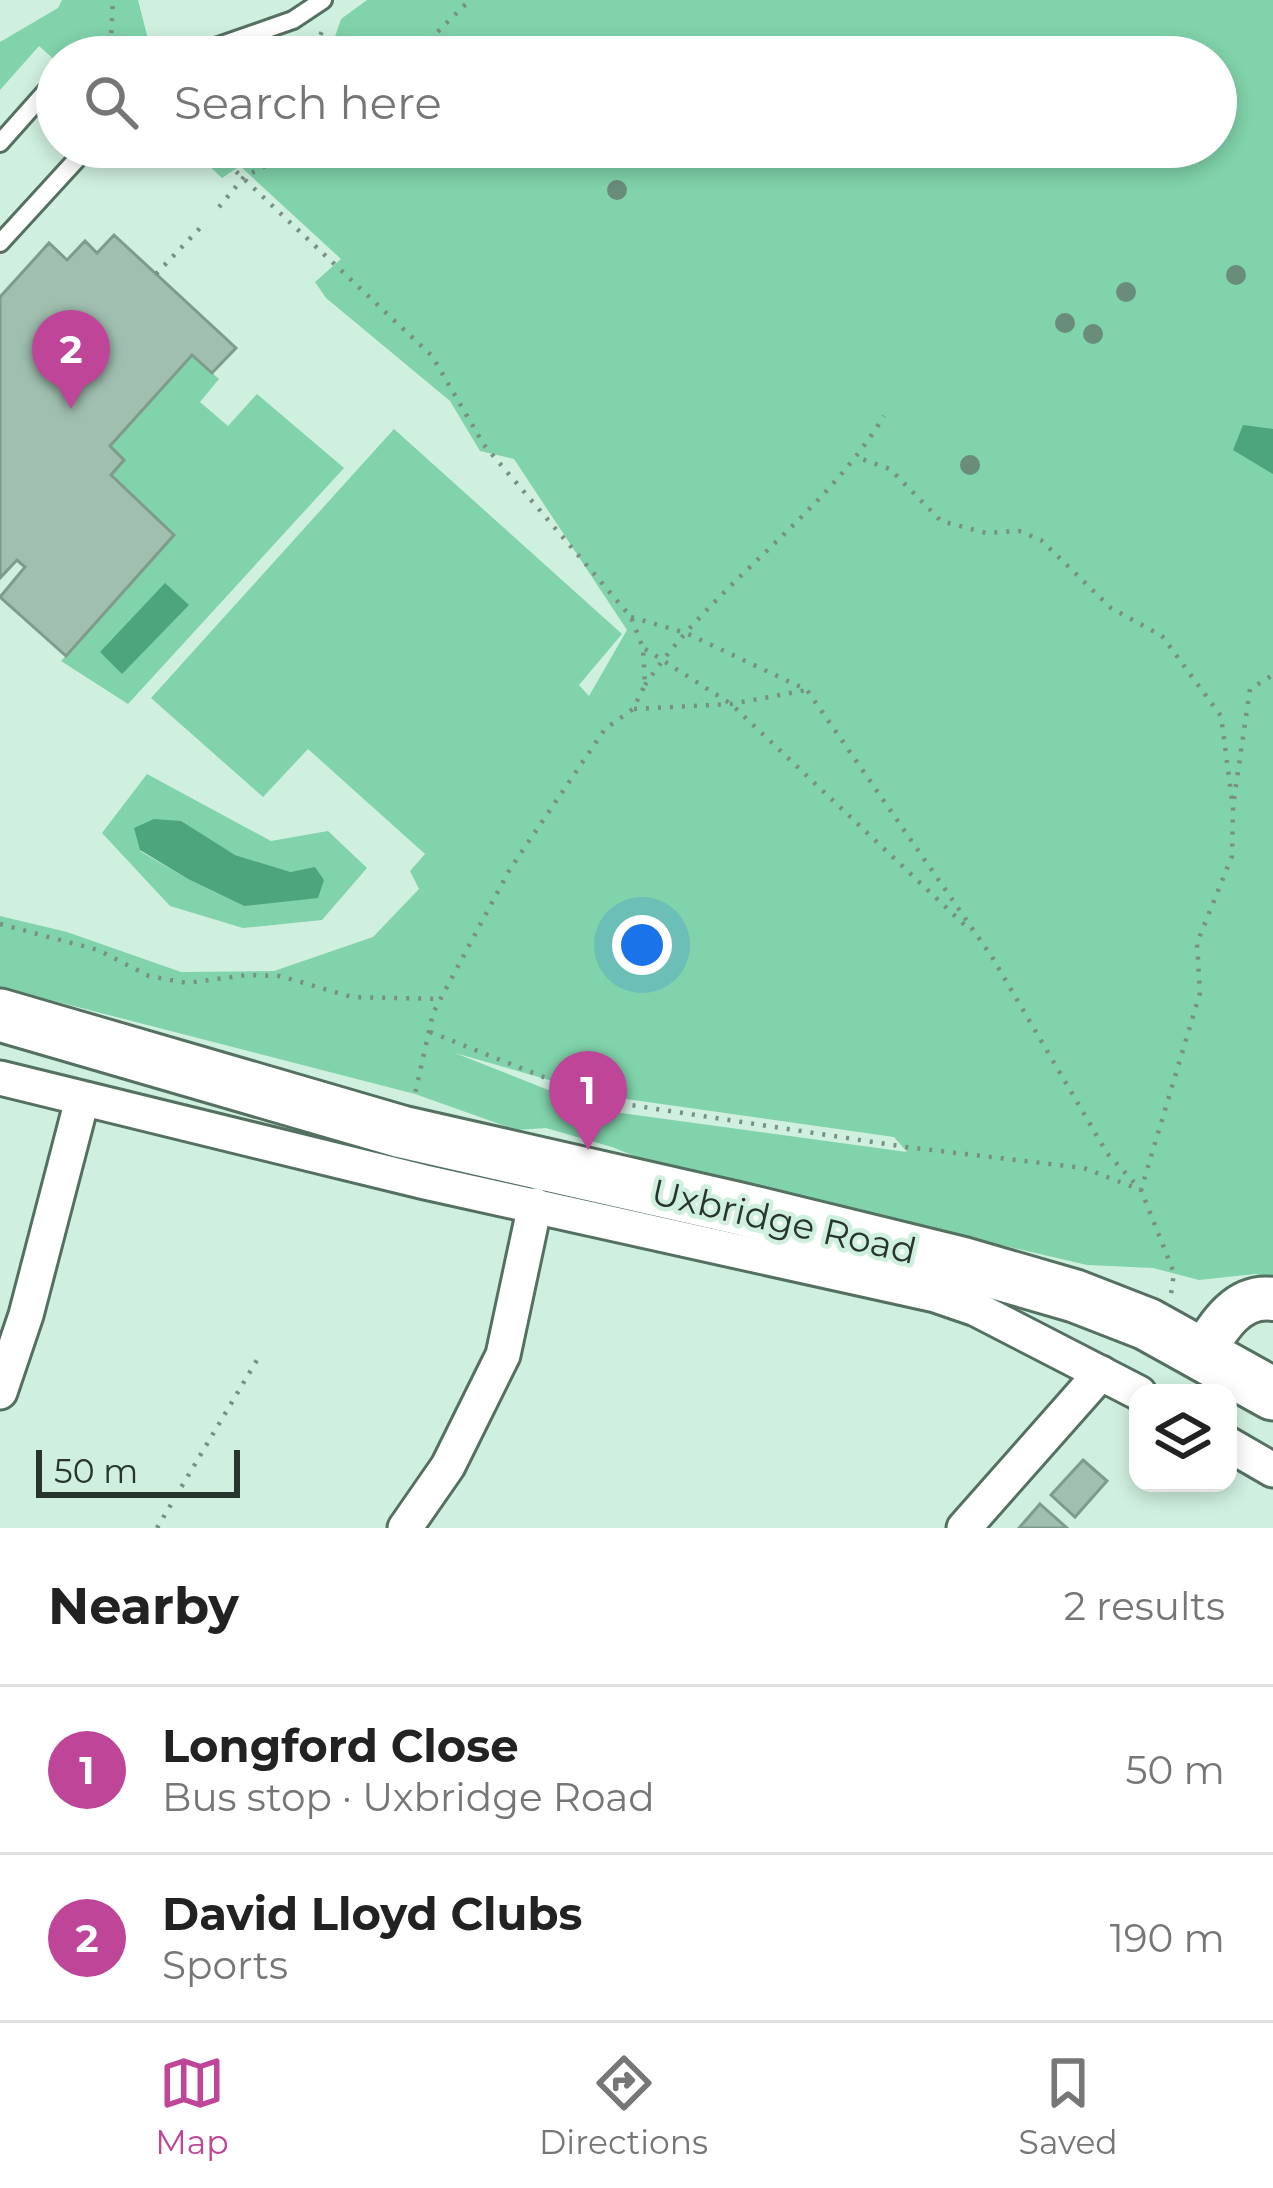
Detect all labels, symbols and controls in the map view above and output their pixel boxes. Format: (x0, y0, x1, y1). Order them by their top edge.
search box (36, 36, 1237, 168)
icon: search (78, 69, 144, 135)
text: Search here (174, 75, 442, 130)
pin: 2 (32, 310, 110, 409)
your location (612, 915, 672, 975)
pin: 1 (549, 1051, 627, 1150)
street label: Uxbridge Road (647, 1169, 921, 1273)
map controls (1129, 1384, 1237, 1492)
button: layers (1129, 1384, 1237, 1492)
scale bar (36, 1444, 240, 1497)
text: 50 m (54, 1451, 138, 1491)
text: Nearby (48, 1575, 239, 1637)
text: 2 results (1064, 1582, 1225, 1630)
text: Longford Close (162, 1718, 519, 1773)
text: 1 (79, 1746, 95, 1794)
text: 50 m (1126, 1746, 1225, 1794)
text: Bus stop · Uxbridge Road (162, 1773, 655, 1821)
text: David Lloyd Clubs (162, 1886, 582, 1941)
text: 2 (75, 1914, 99, 1962)
text: 190 m (1110, 1914, 1225, 1962)
text: Sports (162, 1941, 288, 1989)
tab: Map (155, 2050, 229, 2162)
tab: Directions (539, 2050, 708, 2162)
tab: Saved (1019, 2050, 1118, 2162)

